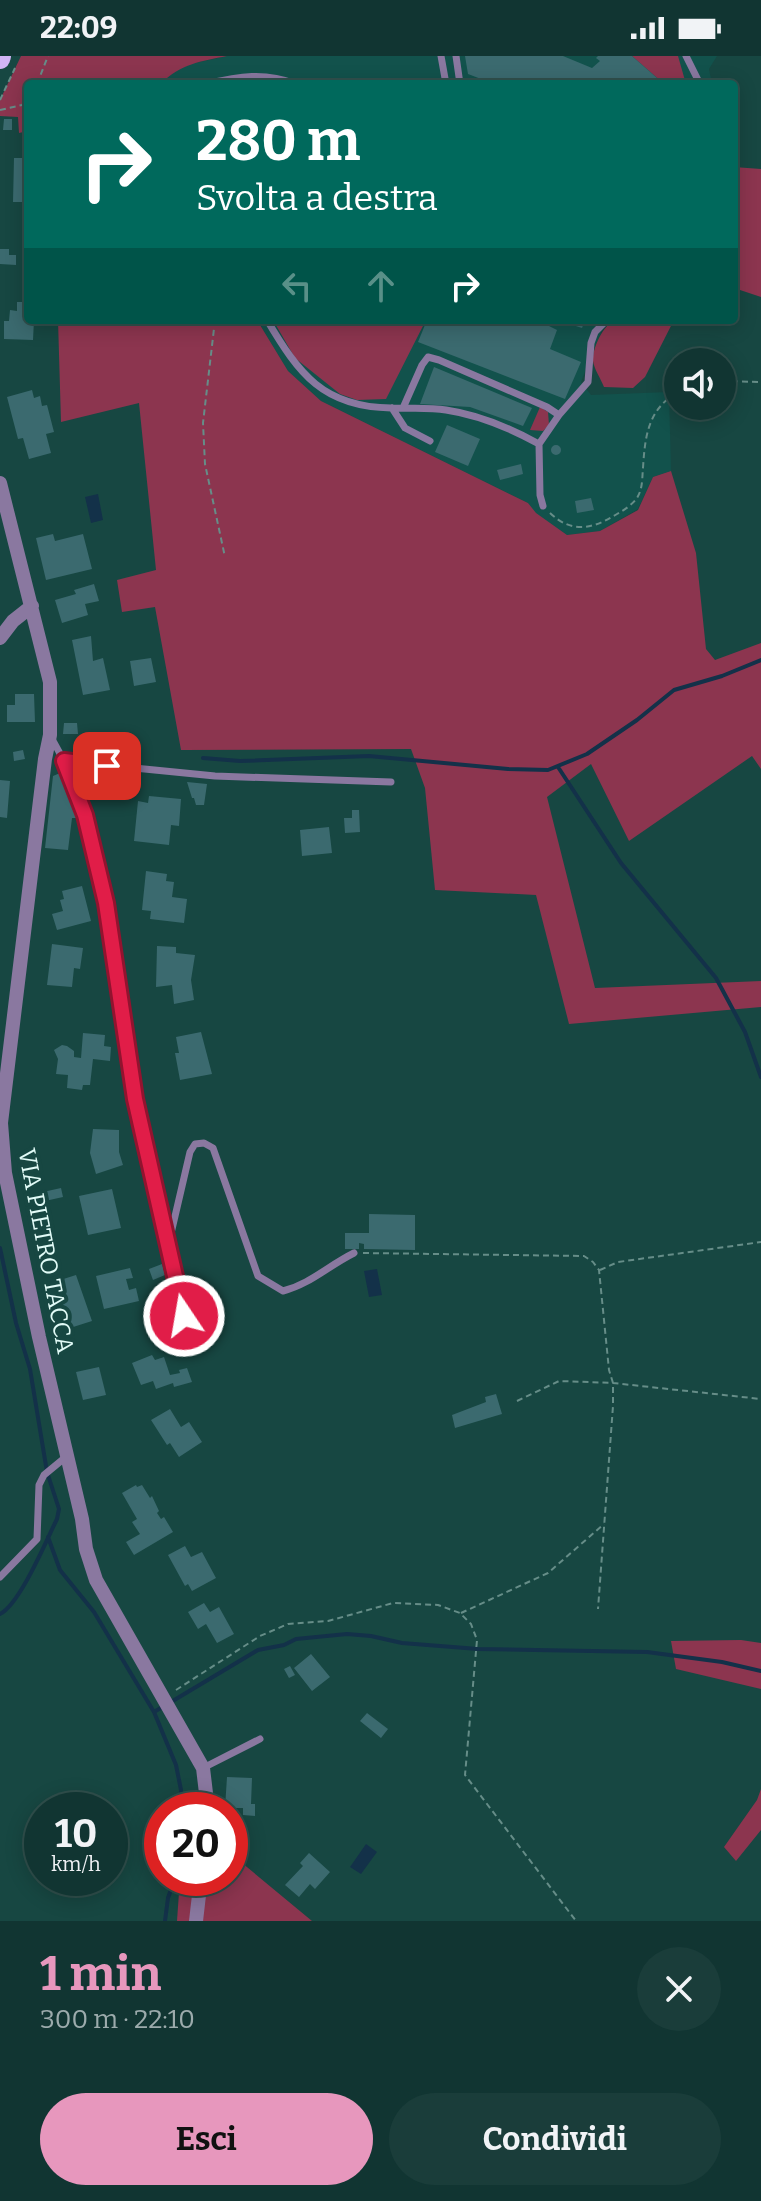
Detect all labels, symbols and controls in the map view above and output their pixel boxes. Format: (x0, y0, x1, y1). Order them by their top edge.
text: 22:09 (40, 10, 118, 46)
text: 280 m (196, 108, 360, 175)
icon: right (64, 112, 168, 216)
text: Svolta a destra (196, 176, 438, 220)
icon: left (275, 264, 319, 308)
icon: ahead (359, 264, 403, 308)
icon: right (443, 264, 487, 308)
map controls (664, 348, 736, 420)
button: sound (664, 348, 736, 420)
pin (73, 732, 141, 800)
icon: arrive (85, 744, 129, 788)
street label: VIA PIETRO TACCA (12, 1146, 80, 1356)
position arrow (142, 1274, 226, 1358)
speed limit sign: 20 (144, 1792, 248, 1896)
text: 10 (55, 1810, 97, 1858)
text: km/h (51, 1852, 101, 1876)
text: 1 min (40, 1945, 161, 2003)
button: close (637, 1947, 721, 2031)
text: 300 m · 22:10 (40, 2004, 195, 2035)
button: Esci (40, 2093, 373, 2185)
button: Condividi (389, 2093, 721, 2185)

